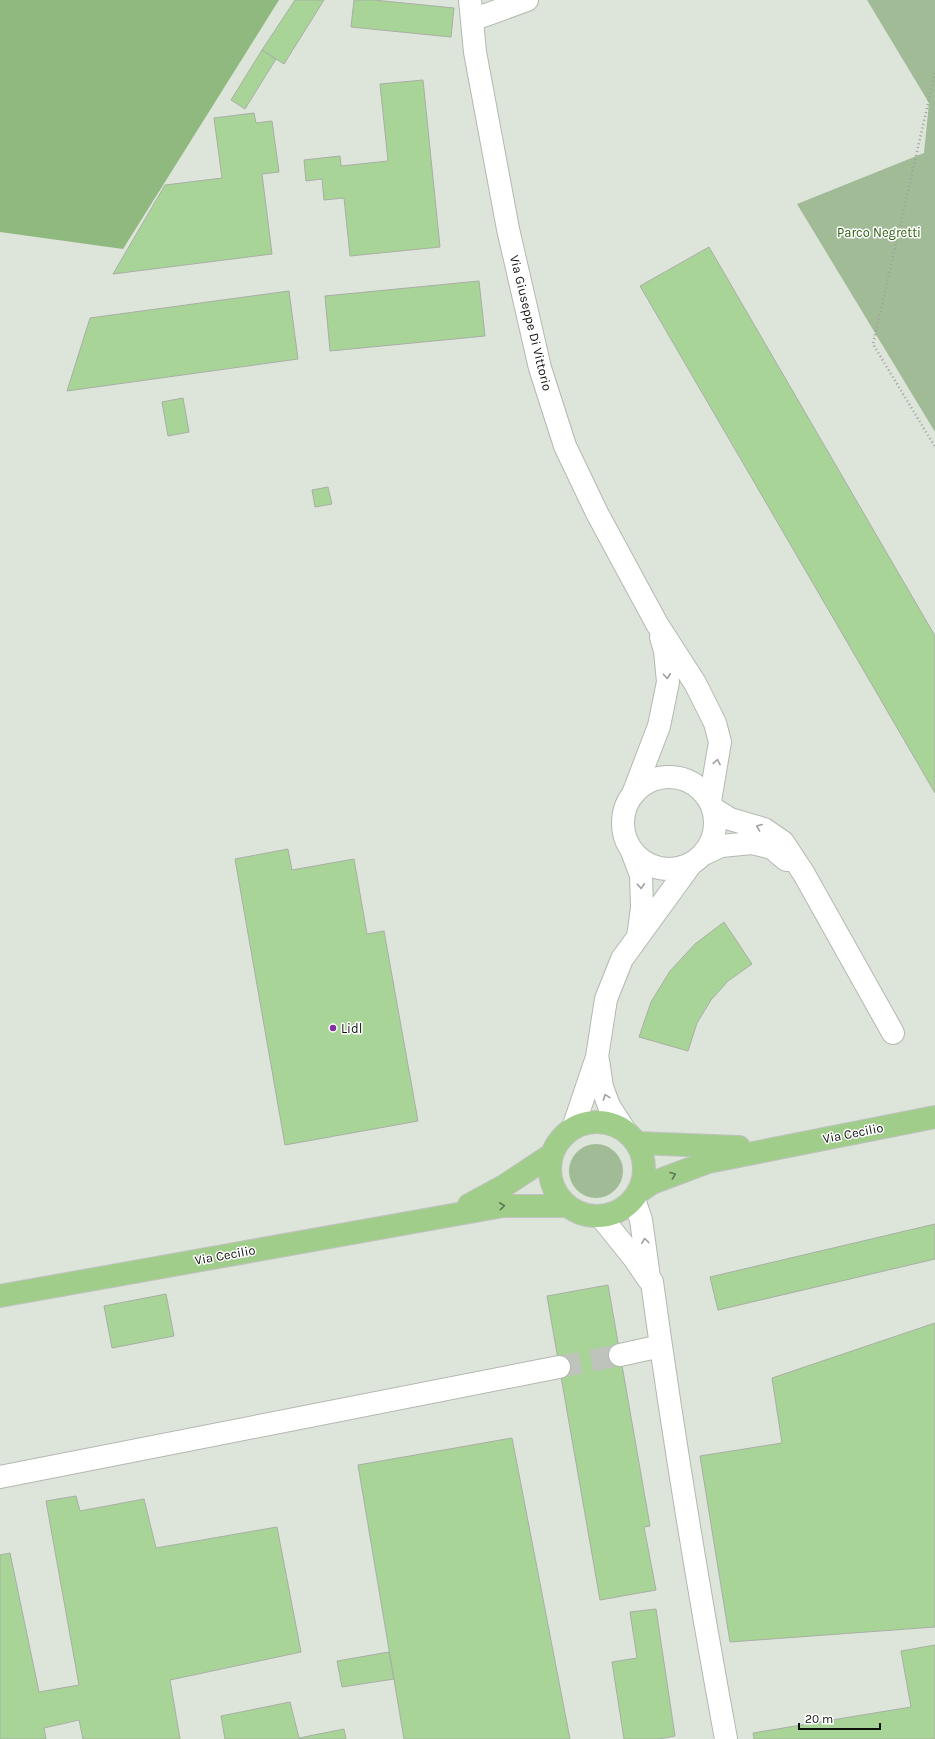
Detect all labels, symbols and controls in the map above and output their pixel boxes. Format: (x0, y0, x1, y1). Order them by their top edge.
park label: Parco Negretti (837, 225, 921, 240)
street label: Via Giuseppe Di Vittorio (507, 254, 555, 392)
one-way arrow (662, 673, 671, 679)
one-way arrow (712, 759, 721, 766)
one-way arrow (755, 824, 762, 832)
one-way arrow (637, 883, 645, 889)
place label: Lidl (341, 1021, 362, 1036)
marker: Lidl (328, 1023, 338, 1033)
one-way arrow (602, 1094, 610, 1101)
street label: Via Cecilio (821, 1120, 885, 1146)
one-way arrow (670, 1171, 677, 1179)
one-way arrow (499, 1202, 505, 1211)
one-way arrow (640, 1238, 649, 1244)
street label: Via Cecilio (194, 1242, 256, 1268)
scale bar (799, 1705, 880, 1731)
text: 20 m (805, 1712, 833, 1726)

